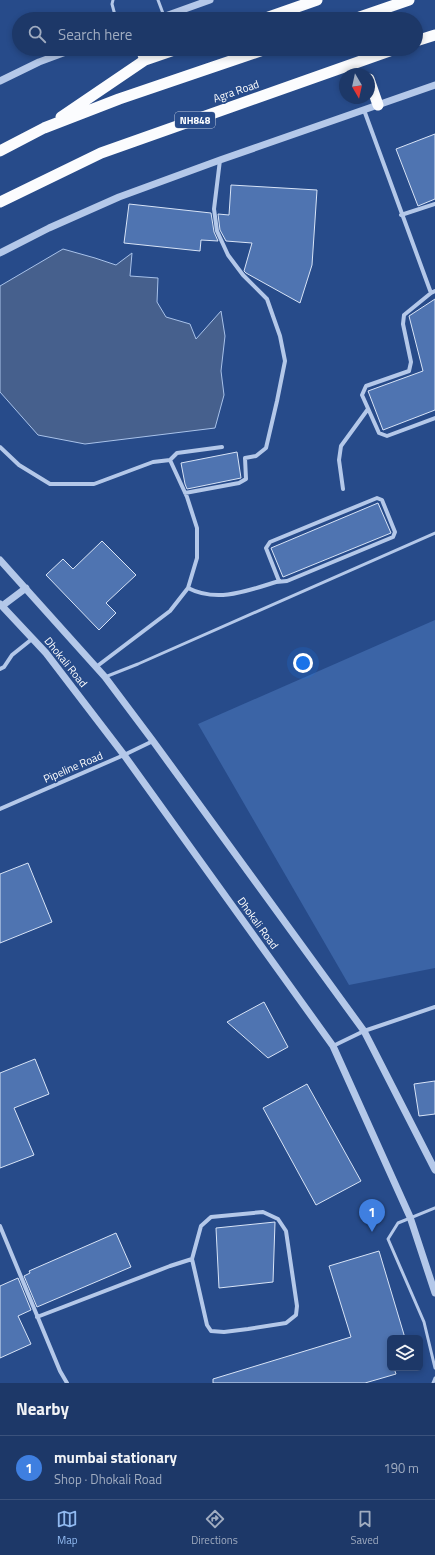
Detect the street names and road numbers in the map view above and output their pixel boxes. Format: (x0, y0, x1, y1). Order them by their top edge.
street label: Agra Road (211, 76, 261, 106)
road number: NH848 (175, 112, 215, 128)
street label: Dhokali Road (41, 633, 91, 691)
street label: Pipeline Road (41, 747, 105, 787)
street label: Dhokali Road (234, 894, 282, 952)

